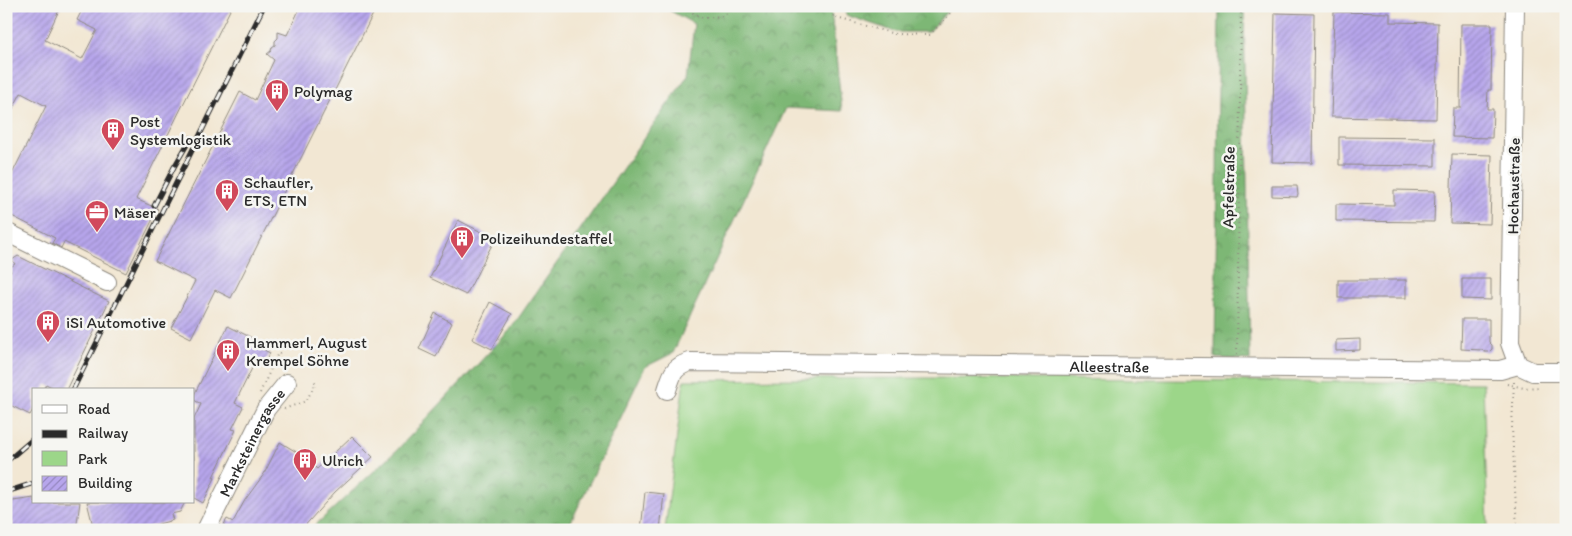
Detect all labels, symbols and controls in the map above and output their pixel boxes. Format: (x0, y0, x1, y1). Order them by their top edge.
building icon: Polymag (264, 78, 290, 112)
place label: Polymag (294, 82, 353, 101)
place label: Post Systemlogistik (130, 112, 232, 149)
building icon: Post Systemlogistik (100, 117, 126, 151)
street label: Hochaustraße (1503, 137, 1524, 235)
street label: Apfelstraße (1218, 146, 1239, 228)
place label: Schaufler, ETS, ETN (244, 173, 314, 210)
building icon: Schaufler, ETS, ETN (214, 178, 240, 212)
office icon: Mäser (84, 199, 110, 233)
place label: Mäser (114, 203, 156, 222)
building icon: Polizeihundestaffel (449, 225, 475, 259)
place label: Polizeihundestaffel (480, 229, 613, 248)
building icon: iSi Automotive (35, 309, 61, 343)
place label: iSi Automotive (66, 313, 166, 332)
place label: Hammerl, August Krempel Söhne (246, 333, 367, 370)
building icon: Hammerl, August Krempel Söhne (215, 338, 241, 372)
street label: Alleestraße (1069, 357, 1149, 377)
street label: Marksteinergasse (215, 384, 289, 500)
legend (32, 388, 195, 504)
text: Road (78, 400, 111, 418)
text: Railway (78, 424, 128, 442)
building icon: Ulrich (292, 447, 318, 481)
text: Park (78, 450, 108, 468)
place label: Ulrich (322, 451, 364, 470)
text: Building (78, 474, 132, 492)

